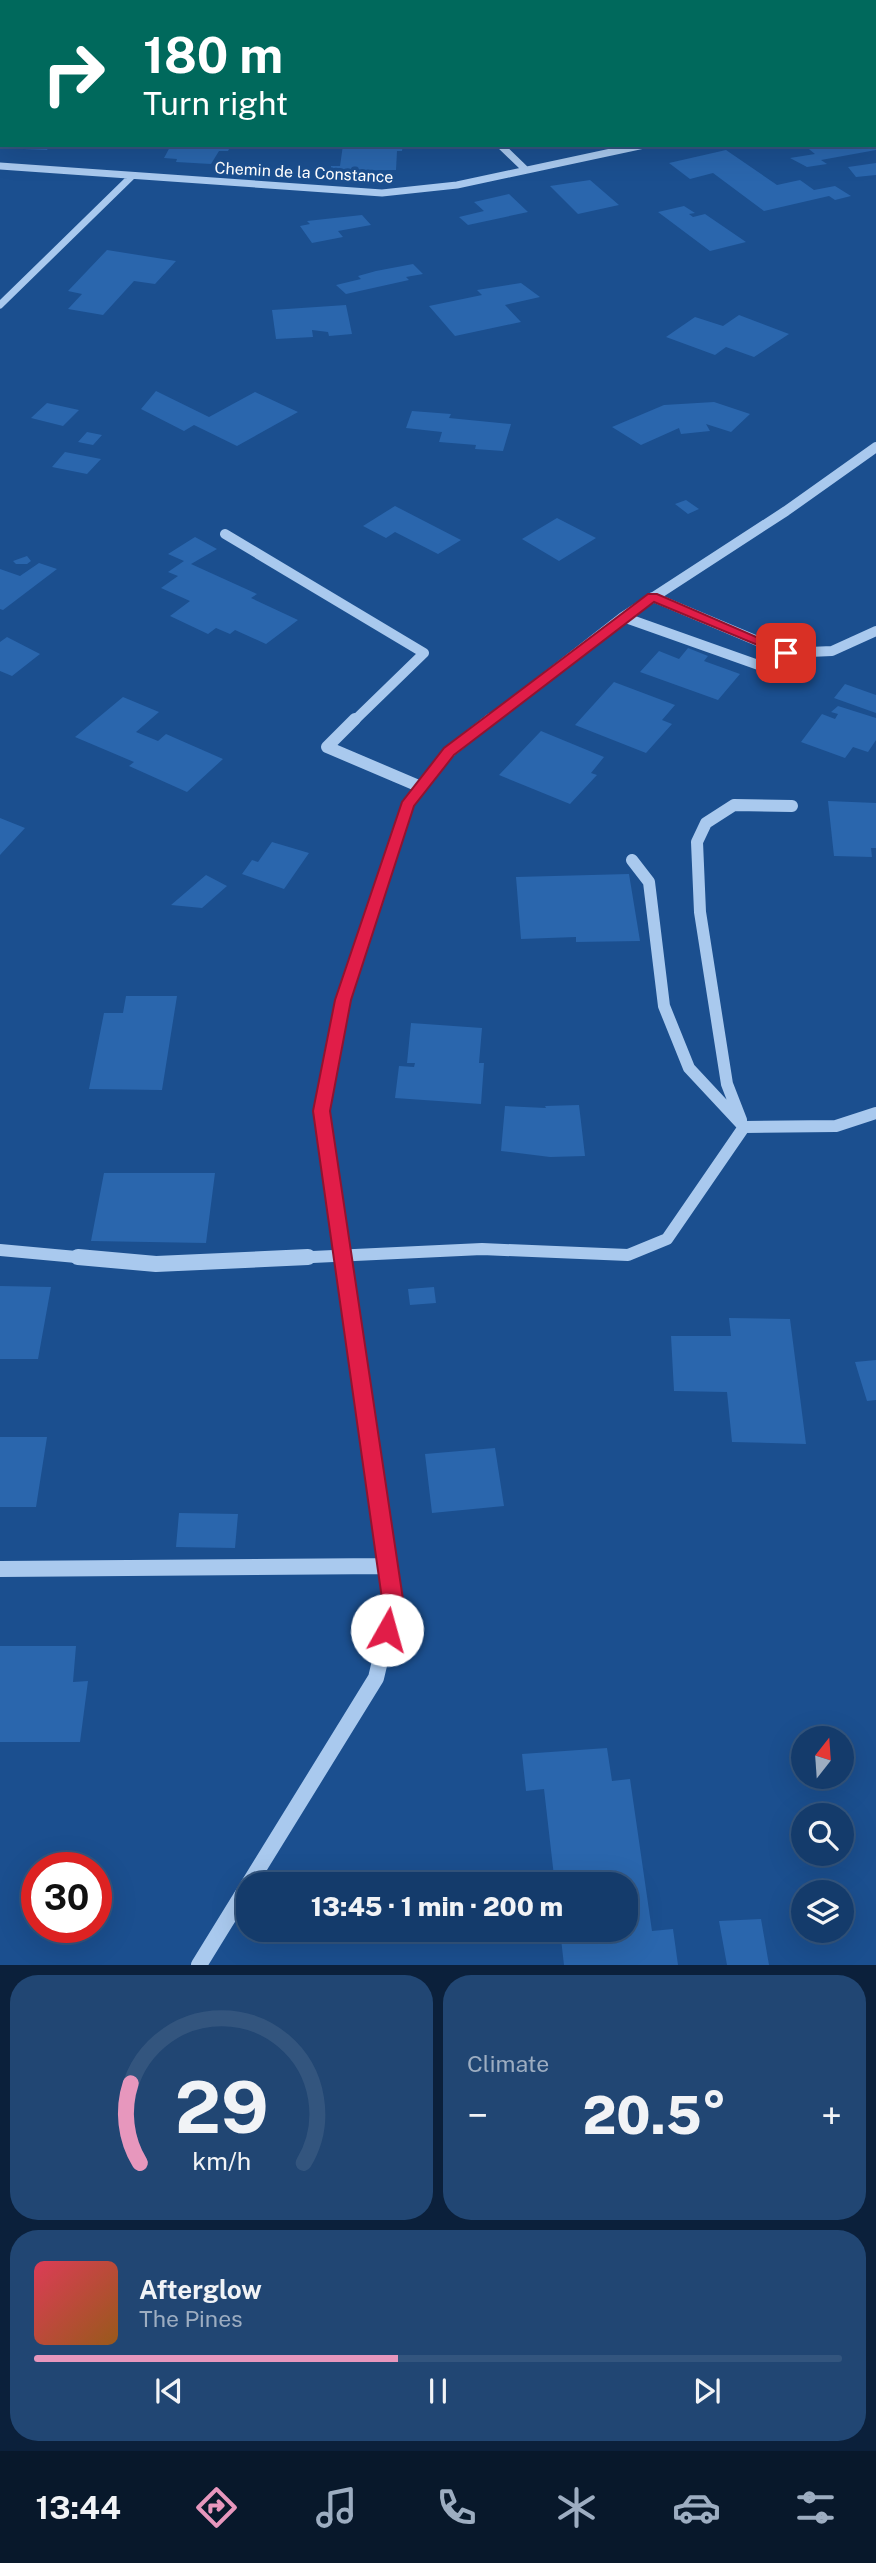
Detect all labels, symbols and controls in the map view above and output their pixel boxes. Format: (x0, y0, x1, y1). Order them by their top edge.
text: 180 m (143, 26, 283, 84)
icon: right (28, 28, 119, 119)
text: Turn right (143, 85, 288, 122)
street label: Chemin de la Constance (214, 158, 394, 187)
pin (756, 623, 816, 683)
icon: arrive (767, 634, 805, 672)
position arrow (350, 1593, 424, 1667)
north arrow (791, 1726, 854, 1788)
map controls (791, 1726, 854, 1943)
button: search (791, 1803, 854, 1866)
speed limit sign: 30 (21, 1852, 112, 1943)
button: layers (791, 1880, 854, 1943)
text: 13:45 · 1 min · 200 m (311, 1891, 563, 1922)
text: Climate (467, 2050, 549, 2077)
text: 29 (174, 2065, 269, 2150)
text: 20.5° (582, 2085, 727, 2146)
text: − (467, 2093, 488, 2138)
text: + (821, 2093, 842, 2138)
text: km/h (192, 2146, 251, 2176)
text: Afterglow (139, 2274, 262, 2305)
text: The Pines (139, 2305, 243, 2332)
icon: previous (150, 2372, 188, 2410)
icon: pause (419, 2372, 457, 2410)
icon: next (688, 2372, 726, 2410)
icon: directions (192, 2483, 241, 2532)
icon: music (312, 2483, 361, 2532)
icon: phone (432, 2483, 481, 2532)
icon: climate (552, 2483, 601, 2532)
icon: car (672, 2483, 721, 2532)
icon: filters (791, 2483, 840, 2532)
text: 13:44 (35, 2489, 121, 2526)

